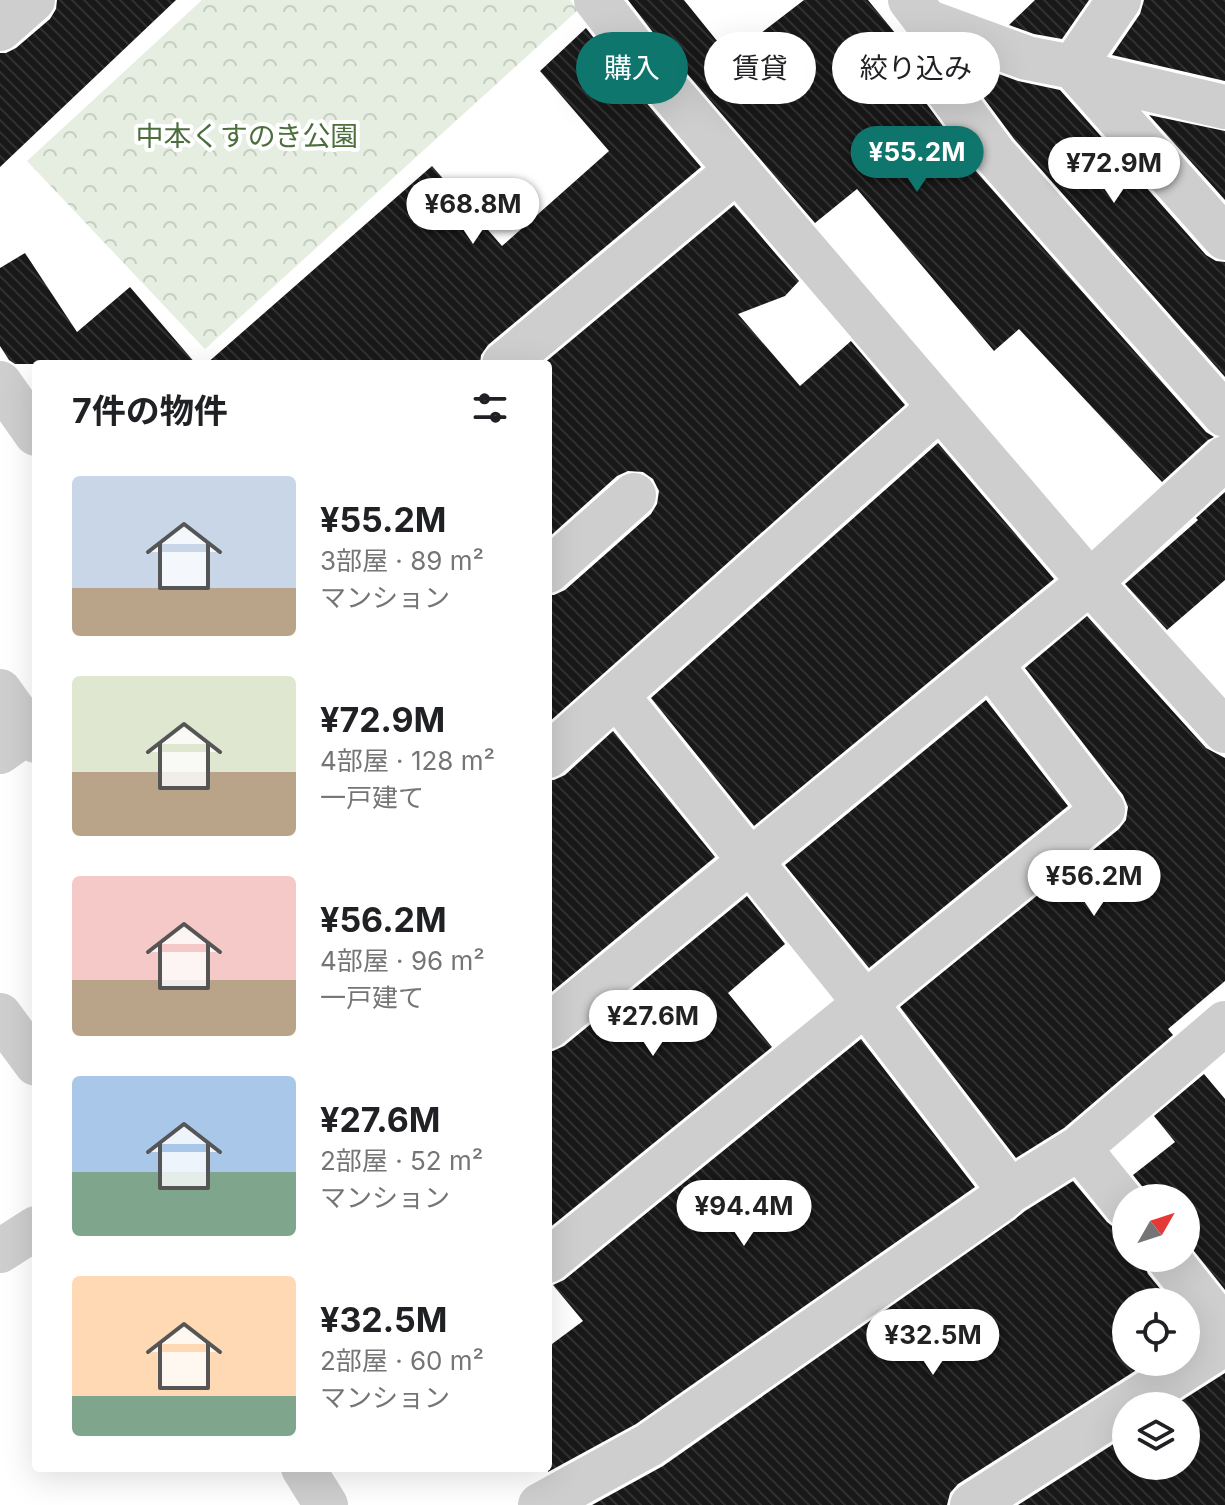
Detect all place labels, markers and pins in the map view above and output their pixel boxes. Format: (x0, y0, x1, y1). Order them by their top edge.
pin: ¥55.2M (852, 126, 982, 194)
pin: ¥72.9M (1049, 137, 1179, 205)
pin: ¥68.8M (408, 178, 538, 246)
pin: ¥56.2M (1029, 850, 1159, 918)
pin: ¥27.6M (588, 990, 718, 1058)
pin: ¥94.4M (679, 1180, 809, 1248)
pin: ¥32.5M (868, 1309, 998, 1377)

